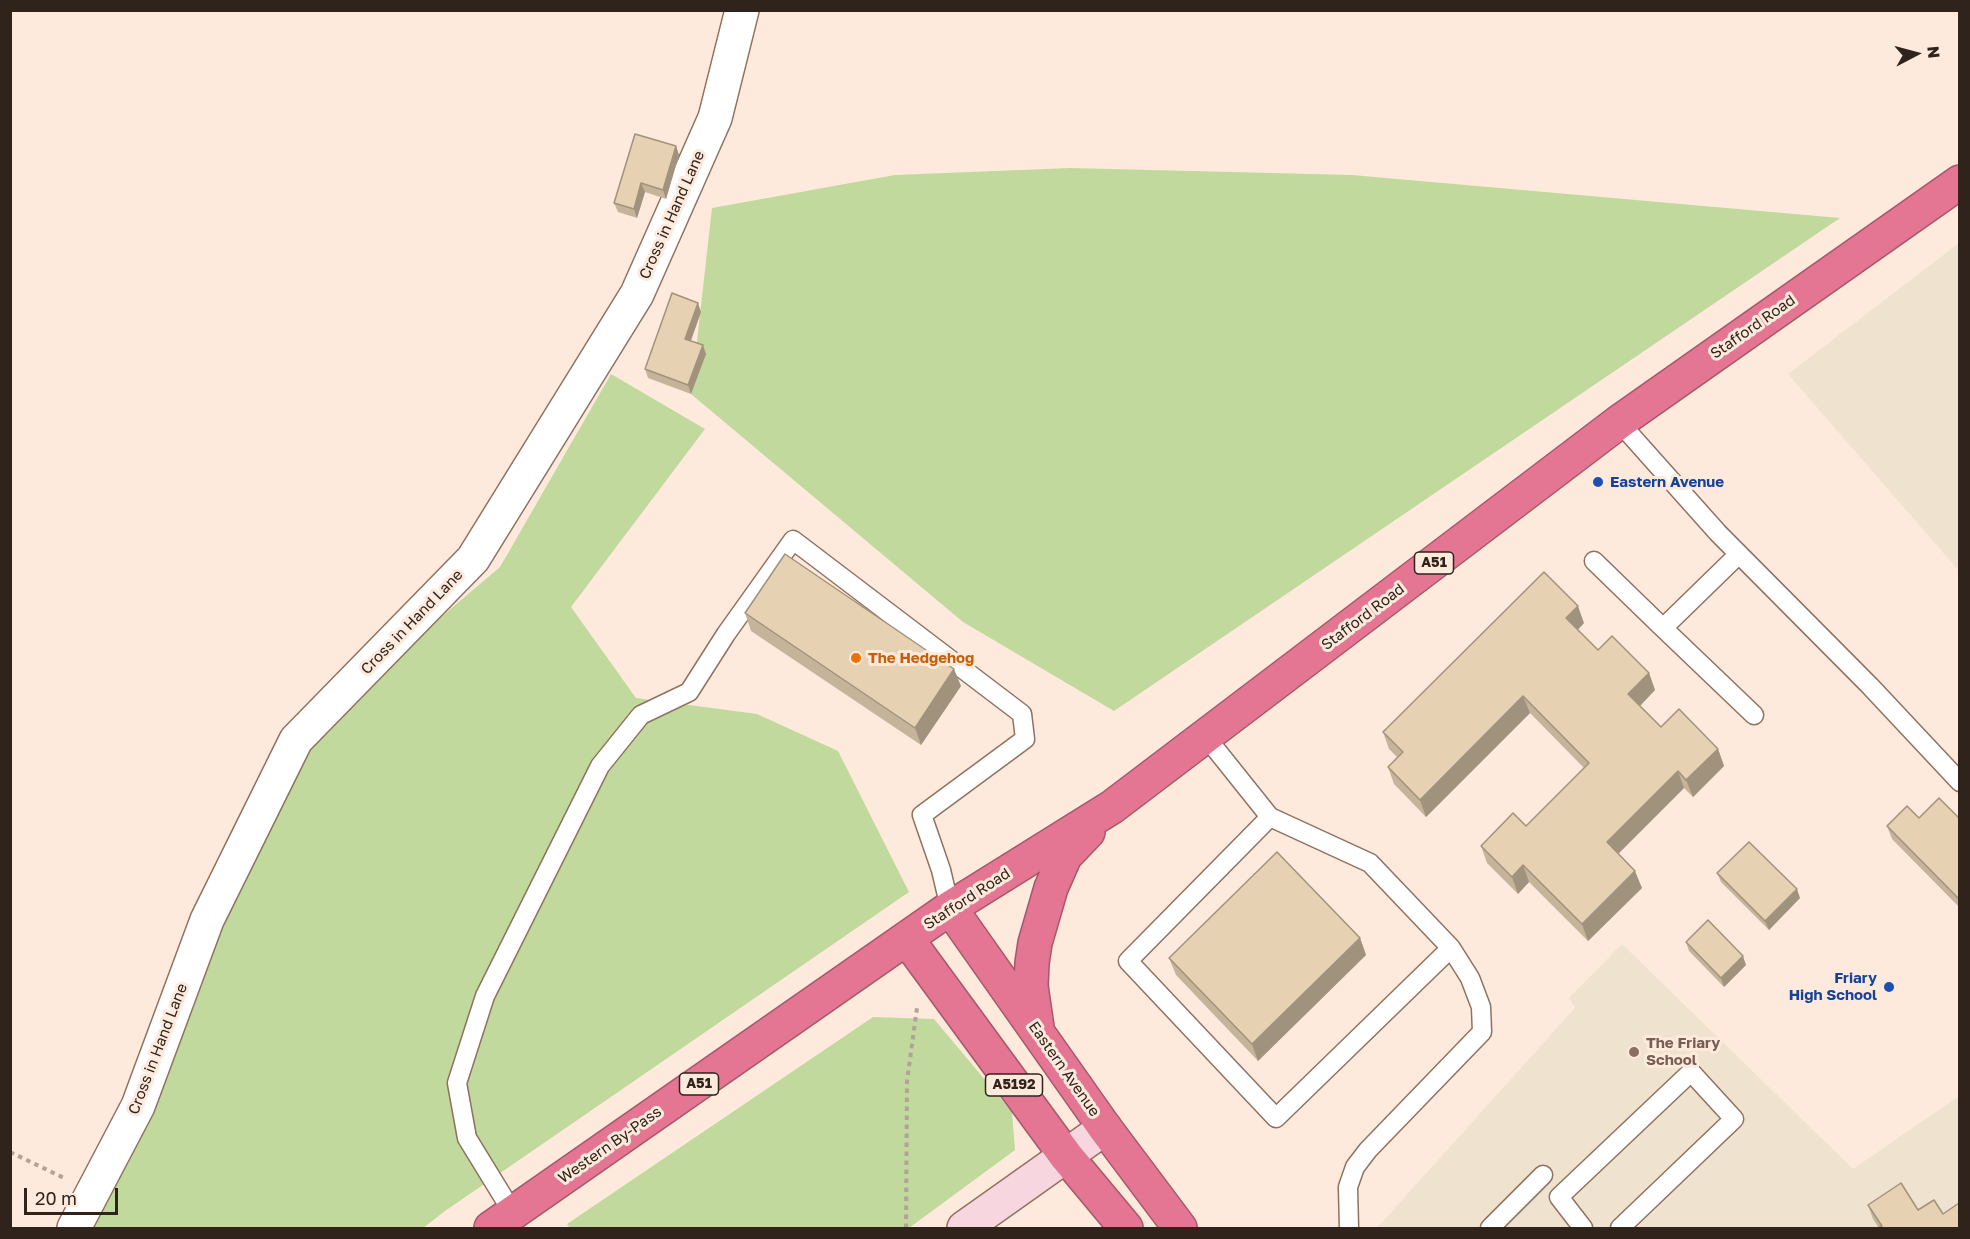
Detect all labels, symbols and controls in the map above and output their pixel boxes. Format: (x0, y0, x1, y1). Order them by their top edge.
north arrow (1886, 24, 1946, 84)
text: N (1923, 45, 1944, 59)
street label: Cross in Hand Lane (636, 148, 708, 282)
street label: Stafford Road (1707, 291, 1799, 363)
place label: Eastern Avenue (1610, 473, 1724, 491)
marker: Eastern Avenue (1591, 475, 1605, 489)
road number: A51 (1414, 552, 1454, 574)
street label: Cross in Hand Lane (357, 566, 467, 678)
street label: Stafford Road (1318, 580, 1408, 654)
place label: The Hedgehog (868, 649, 974, 667)
marker: The Hedgehog (849, 651, 863, 665)
street label: Stafford Road (921, 864, 1013, 934)
place label: Friary High School (1789, 969, 1877, 1004)
marker: Friary High School (1882, 980, 1896, 994)
street label: Cross in Hand Lane (125, 981, 191, 1117)
street label: Eastern Avenue (1025, 1018, 1103, 1120)
place label: The Friary School (1646, 1034, 1720, 1069)
marker: The Friary School (1627, 1045, 1641, 1059)
road number: A51 (680, 1073, 718, 1095)
road number: A5192 (986, 1074, 1042, 1096)
street label: Western By-Pass (555, 1103, 665, 1187)
scale bar (27, 1176, 122, 1214)
text: 20 m (35, 1187, 77, 1209)

